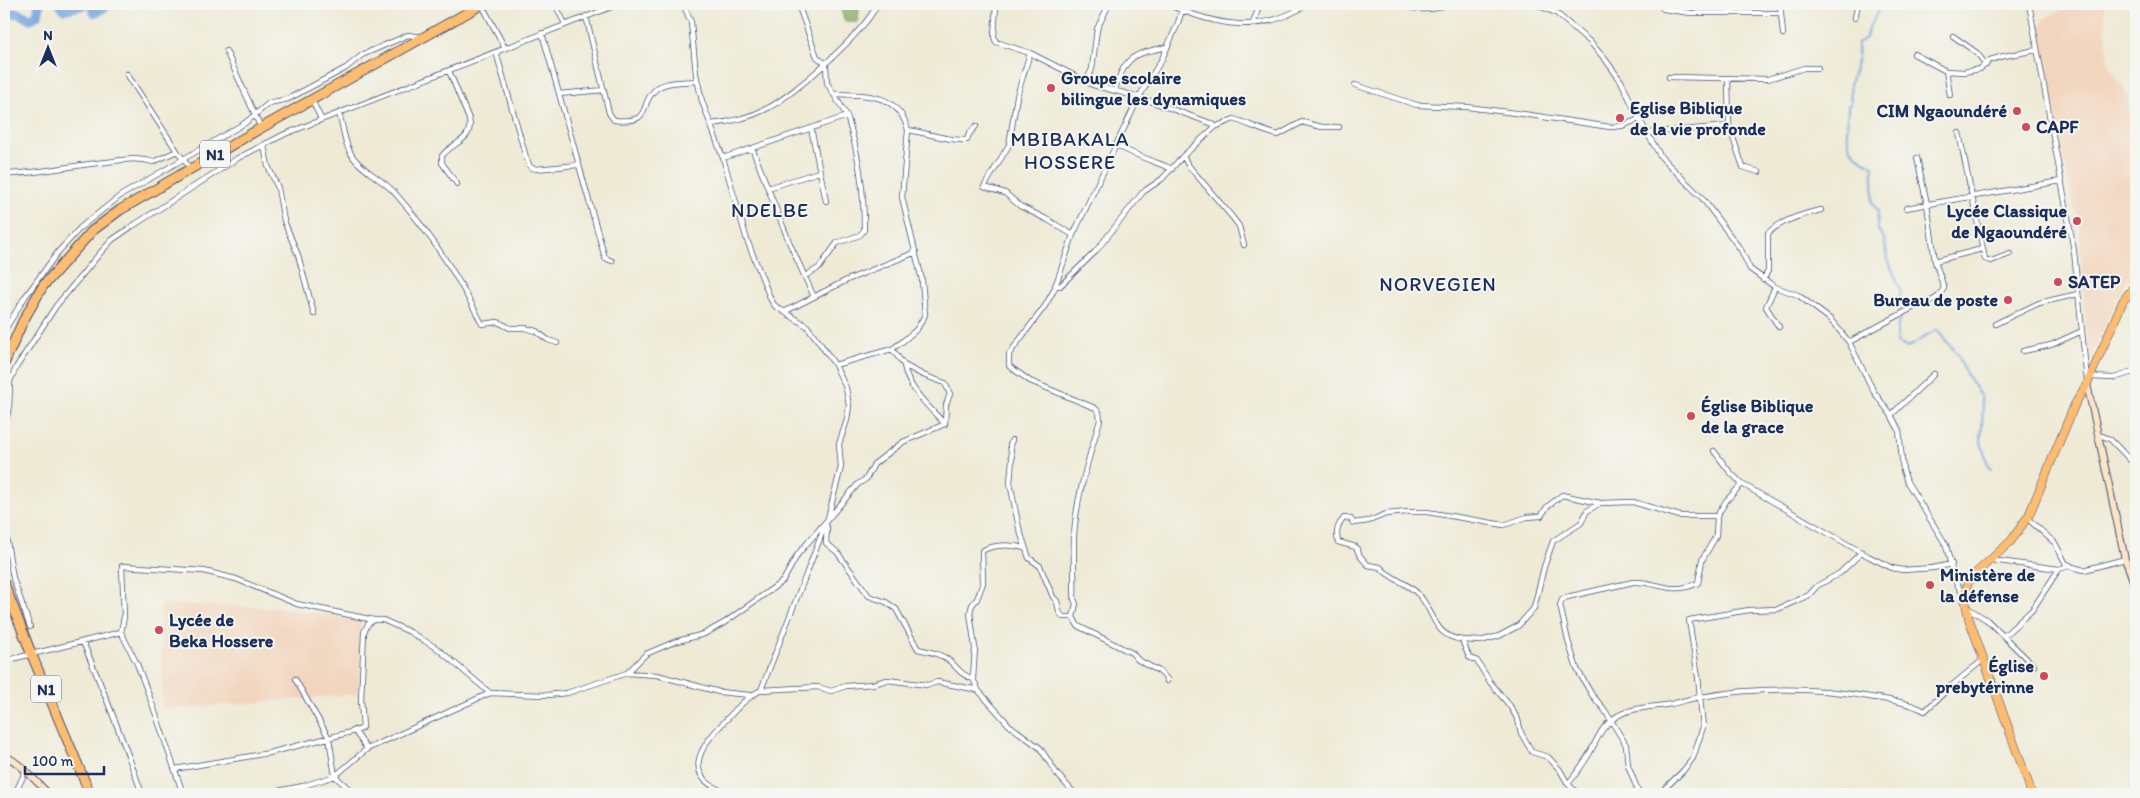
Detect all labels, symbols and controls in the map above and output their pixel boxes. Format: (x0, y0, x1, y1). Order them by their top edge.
north arrow (22, 22, 72, 72)
text: N (43, 27, 53, 44)
place label: Groupe scolaire bilingue les dynamiques (1061, 67, 1246, 110)
marker: Groupe scolaire bilingue les dynamiques (1045, 82, 1057, 94)
place label: Eglise Biblique de la vie profonde (1630, 97, 1766, 140)
place label: CIM Ngaoundéré (1877, 100, 2007, 122)
marker: CIM Ngaoundéré (2011, 105, 2023, 117)
marker: Eglise Biblique de la vie profonde (1614, 112, 1626, 124)
place label: CAPF (2036, 116, 2079, 138)
marker: CAPF (2020, 121, 2032, 133)
district label: MBIBAKALA HOSSERE (1010, 127, 1130, 174)
road number: N1 (200, 140, 230, 168)
district label: NDELBE (731, 198, 809, 222)
place label: Lycée Classique de Ngaoundéré (1947, 200, 2067, 243)
marker: Lycée Classique de Ngaoundéré (2071, 215, 2083, 227)
place label: SATEP (2068, 271, 2121, 293)
district label: NORVEGIEN (1379, 272, 1497, 296)
marker: SATEP (2052, 276, 2064, 288)
place label: Bureau de poste (1873, 289, 1998, 311)
marker: Bureau de poste (2002, 294, 2014, 306)
place label: Église Biblique de la grace (1701, 395, 1814, 438)
marker: Église Biblique de la grace (1685, 410, 1697, 422)
place label: Ministère de la défense (1940, 564, 2035, 607)
marker: Ministère de la défense (1924, 579, 1936, 591)
place label: Lycée de Beka Hossere (169, 609, 274, 652)
marker: Lycée de Beka Hossere (153, 624, 165, 636)
place label: Église prebytérinne (1935, 655, 2034, 698)
marker: Église prebytérinne (2038, 670, 2050, 682)
road number: N1 (31, 676, 61, 702)
scale bar (25, 743, 104, 775)
text: 100 m (32, 752, 74, 770)

